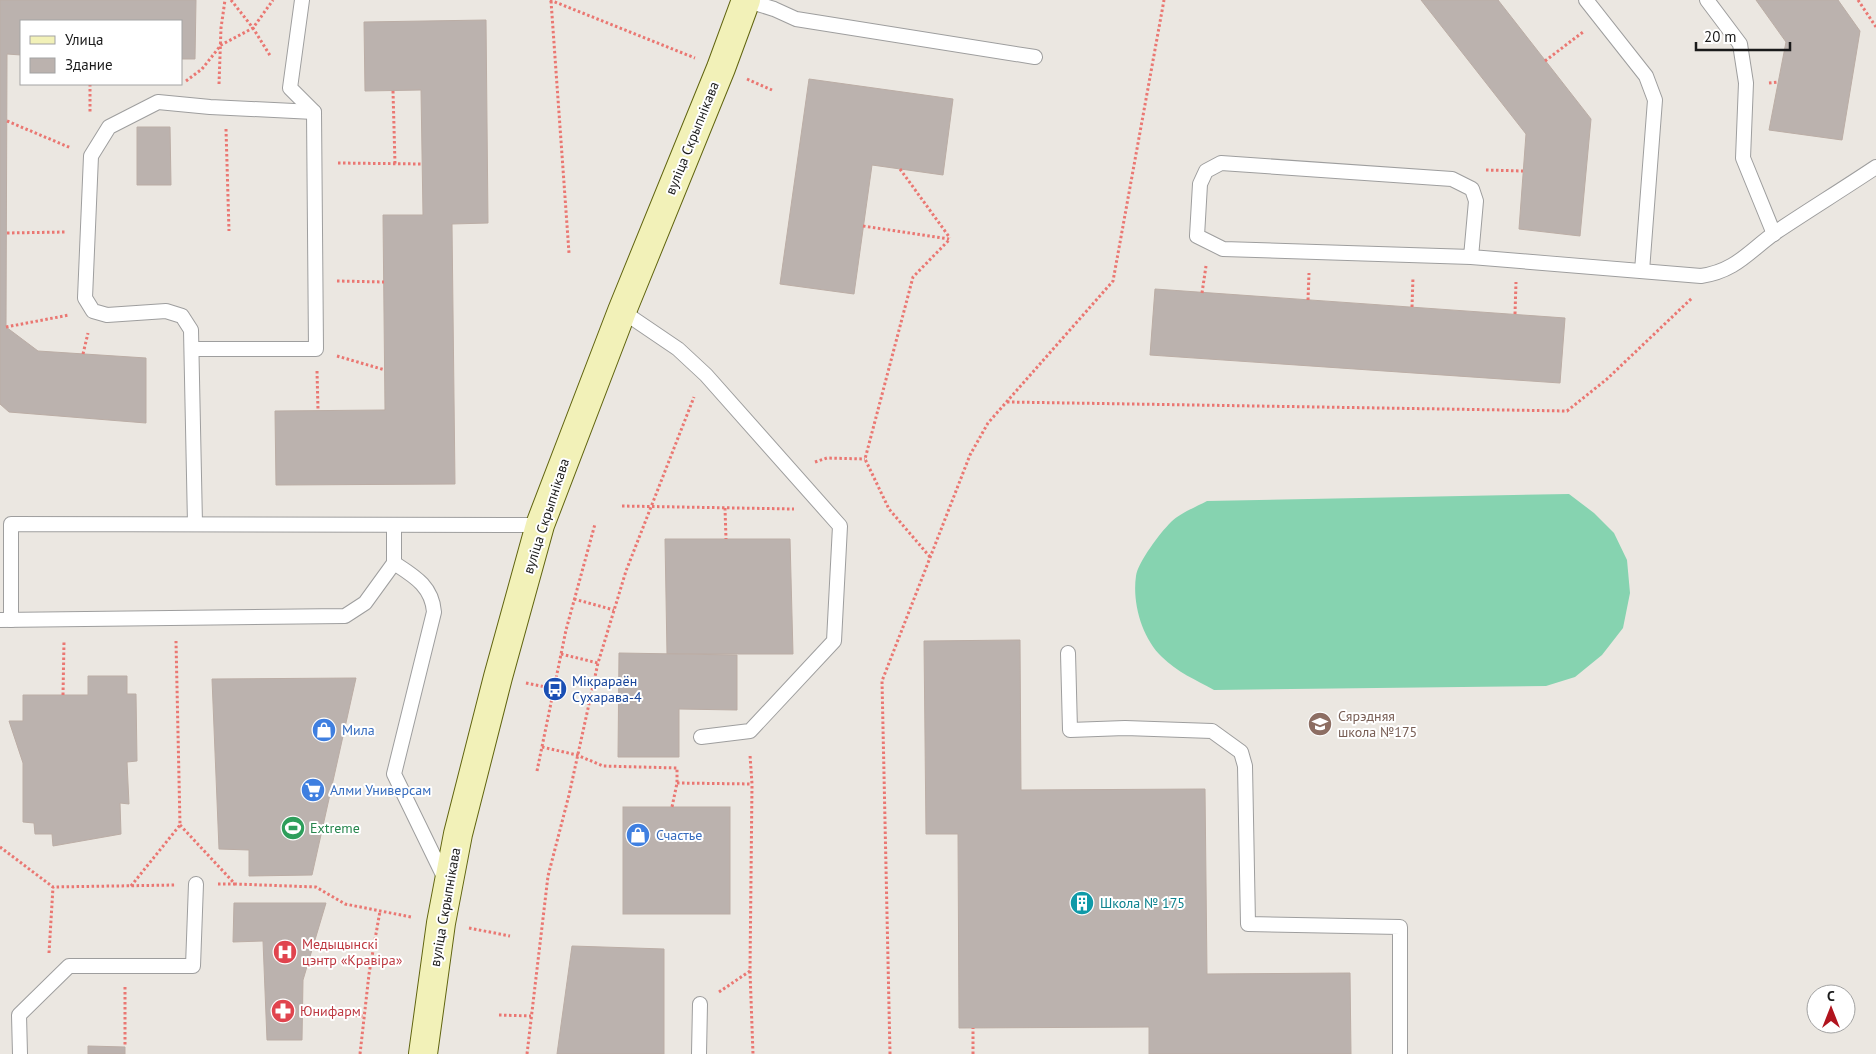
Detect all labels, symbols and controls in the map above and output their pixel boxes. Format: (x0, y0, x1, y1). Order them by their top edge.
legend (20, 20, 182, 85)
scale bar (1696, 20, 1790, 52)
text: 20 m (1704, 27, 1737, 46)
text: Улица (65, 30, 103, 49)
text: Здание (65, 55, 113, 74)
street label: вуліца Скрыпнікава (661, 79, 723, 197)
street label: вуліца Скрыпнікава (519, 456, 573, 576)
place label: Мікрараён Сухарава-4 (572, 672, 642, 706)
bus stop icon: Мікрараён Сухарава-4 (542, 676, 568, 702)
place label: Сярэдняя школа №175 (1338, 707, 1417, 741)
school or university icon: Сярэдняя школа №175 (1307, 711, 1333, 737)
shop icon: Мила (311, 717, 337, 743)
place label: Мила (342, 721, 375, 739)
supermarket icon: Алми Универсам (300, 777, 326, 803)
place label: Алми Универсам (330, 781, 431, 799)
sports icon: Extreme (280, 815, 306, 841)
place label: Extreme (310, 819, 360, 837)
shop icon: Счастье (625, 822, 651, 848)
place label: Счастье (656, 826, 702, 844)
street label: вуліца Скрыпнікава (426, 846, 464, 968)
building icon: Школа № 175 (1069, 890, 1095, 916)
place label: Школа № 175 (1100, 894, 1185, 912)
place label: Медыцынскі цэнтр «Кравіра» (302, 935, 403, 969)
hospital icon: Медыцынскі цэнтр «Кравіра» (272, 939, 298, 965)
north arrow (1806, 984, 1856, 1034)
text: С (1827, 987, 1835, 1005)
pharmacy icon: Юнифарм (270, 998, 296, 1024)
place label: Юнифарм (300, 1002, 361, 1020)

